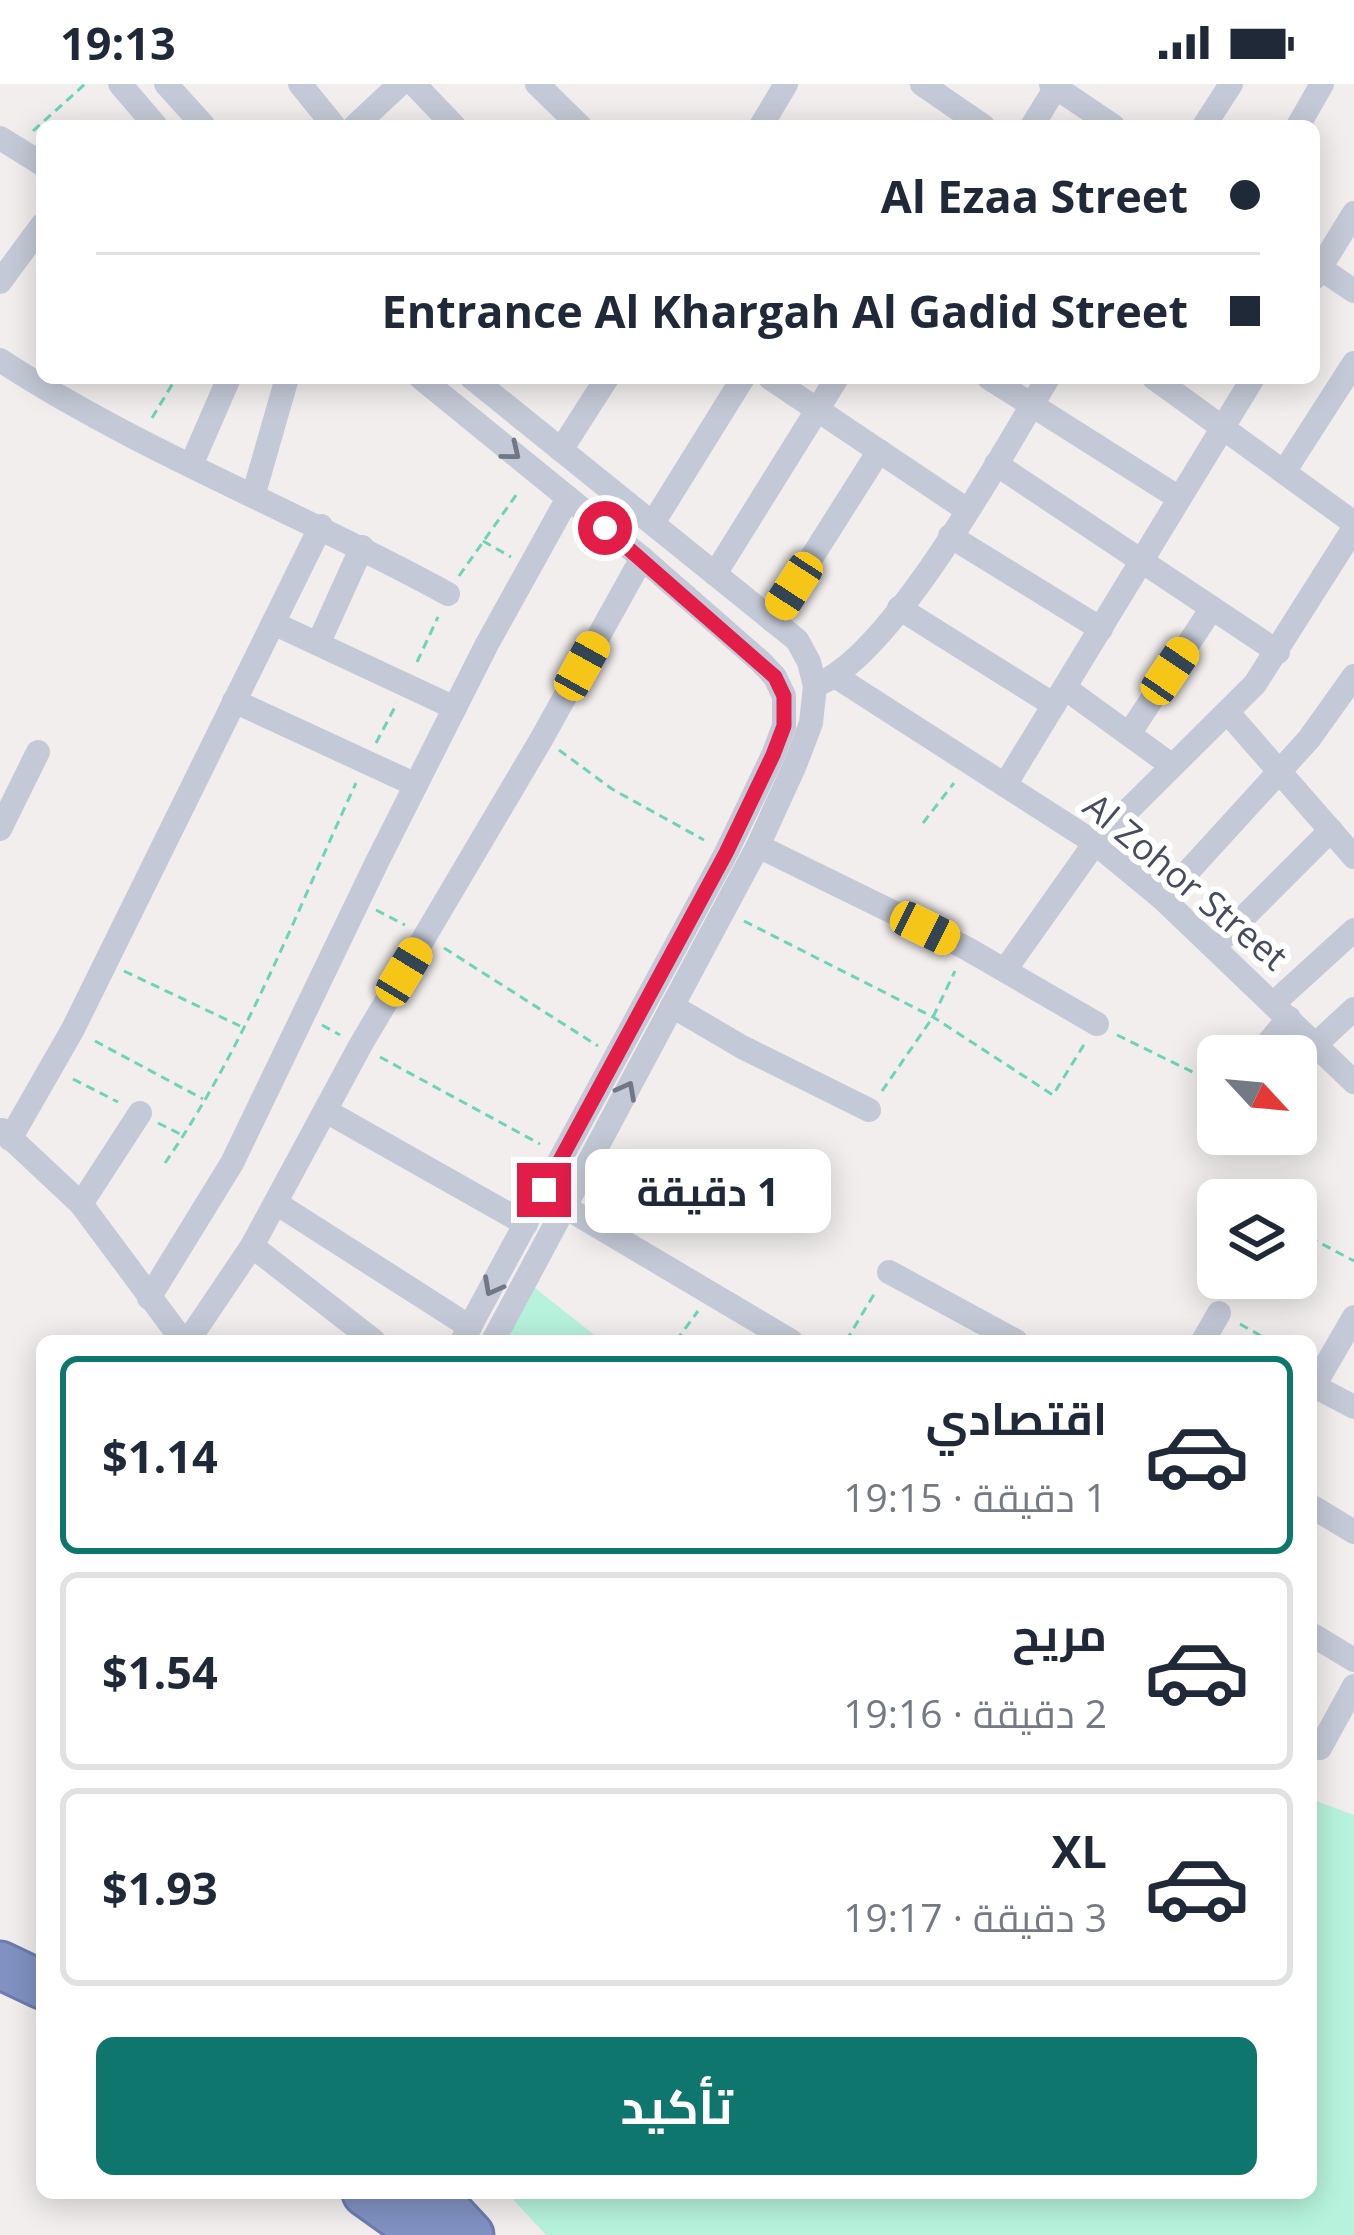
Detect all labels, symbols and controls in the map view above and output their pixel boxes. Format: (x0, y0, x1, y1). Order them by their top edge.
text: 19:13 (60, 12, 176, 73)
text: Al Ezaa Street (881, 165, 1188, 226)
text: Entrance Al Khargah Al Gadid Street (382, 280, 1188, 341)
one-way arrow (498, 438, 520, 459)
route start (578, 501, 632, 555)
car (759, 546, 829, 626)
car (549, 626, 615, 706)
car (1135, 631, 1205, 711)
street label: Al Zohor Street (1074, 781, 1298, 981)
car (885, 896, 965, 960)
car (370, 932, 438, 1012)
north arrow (1197, 1035, 1317, 1155)
map controls (1197, 1035, 1317, 1299)
one-way arrow (613, 1081, 636, 1102)
callout: 1 دقيقة (586, 1148, 832, 1232)
route end (517, 1163, 571, 1217)
text: 1 دقيقة (637, 1164, 779, 1217)
button: layers (1197, 1179, 1317, 1299)
one-way arrow (483, 1274, 506, 1296)
text: اقتصادي (926, 1387, 1107, 1448)
icon: car (1143, 1401, 1251, 1509)
text: $1.14 (102, 1425, 218, 1486)
text: 1 دقيقة · 19:15 (843, 1470, 1107, 1523)
text: مريح (1012, 1603, 1107, 1664)
icon: car (1143, 1617, 1251, 1725)
text: $1.54 (102, 1641, 218, 1702)
text: 2 دقيقة · 19:16 (843, 1686, 1107, 1739)
text: XL (1052, 1820, 1107, 1881)
icon: car (1143, 1833, 1251, 1941)
text: $1.93 (102, 1857, 218, 1918)
text: 3 دقيقة · 19:17 (843, 1890, 1107, 1943)
button: تأكيد (96, 2037, 1257, 2175)

